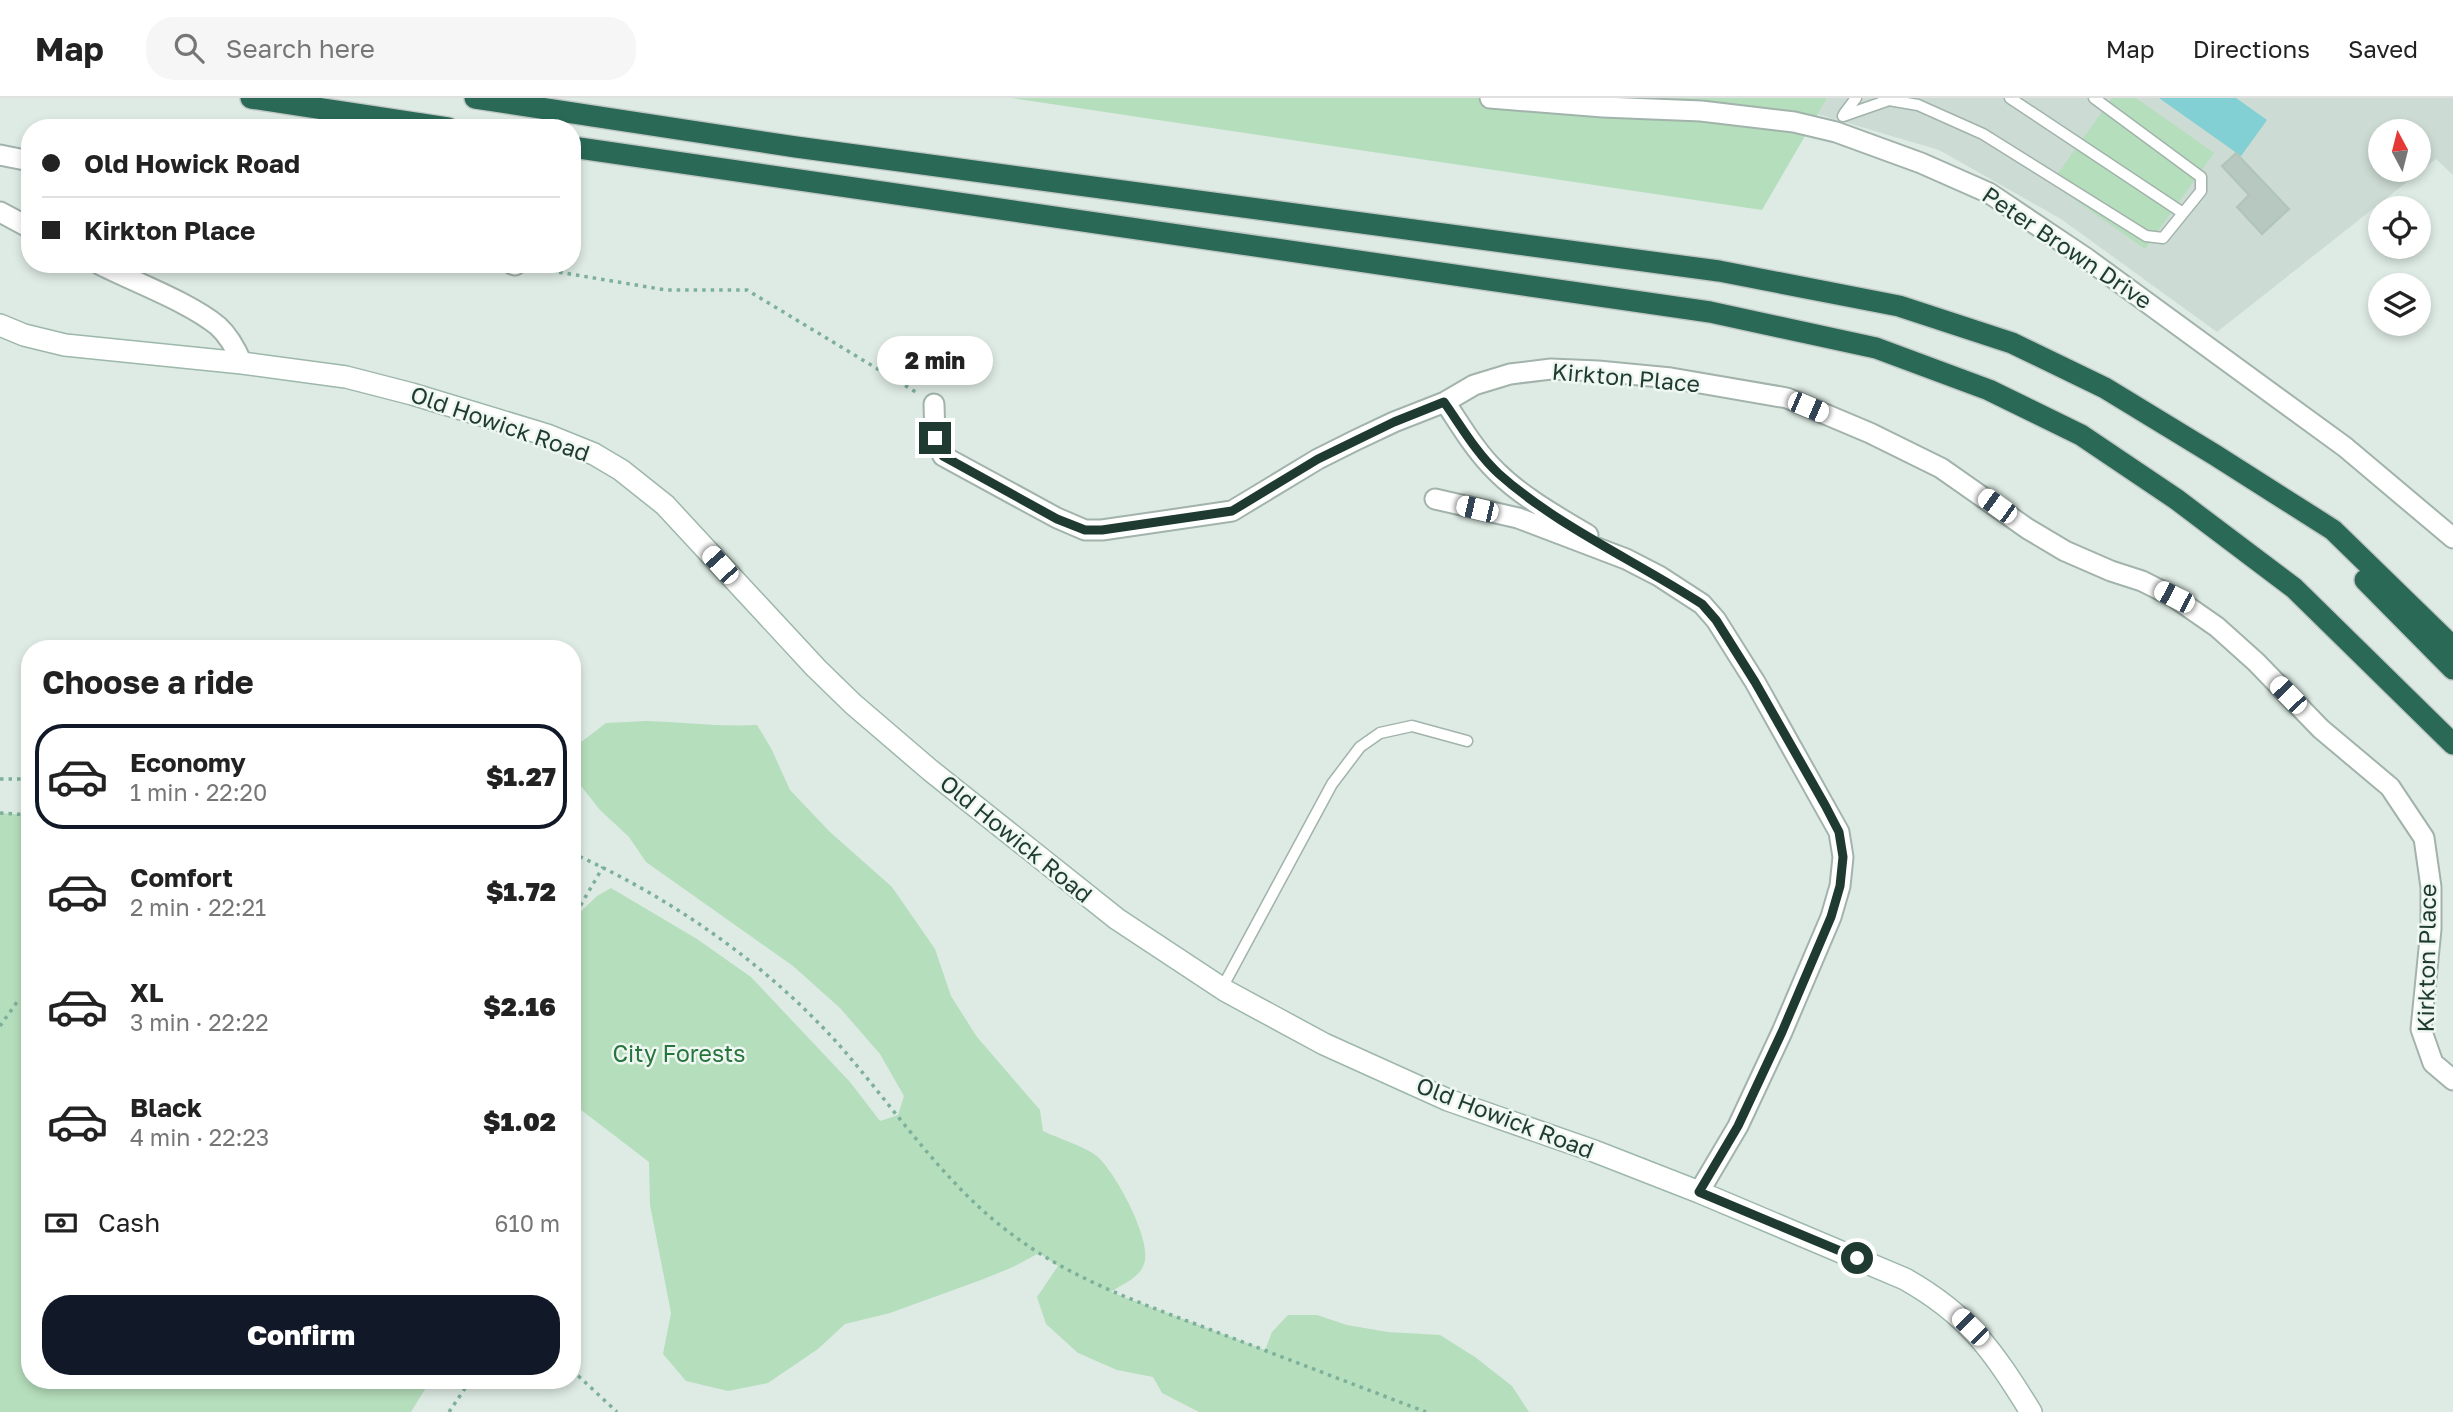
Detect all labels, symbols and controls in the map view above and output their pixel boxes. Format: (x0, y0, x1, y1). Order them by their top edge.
search box (146, 17, 636, 80)
text: Map (35, 29, 104, 68)
icon: search (170, 29, 208, 67)
text: Search here (226, 33, 375, 64)
text: Map (2106, 34, 2155, 63)
text: Directions (2193, 34, 2310, 63)
text: Saved (2348, 34, 2418, 63)
north arrow (2368, 119, 2431, 182)
map controls (2368, 119, 2431, 336)
text: Old Howick Road (84, 148, 300, 179)
street label: Peter Brown Drive (1977, 180, 2158, 314)
button: locate (2368, 196, 2431, 259)
text: Kirkton Place (84, 215, 255, 246)
button: layers (2368, 273, 2431, 336)
callout: 2 min (877, 336, 993, 386)
text: 2 min (905, 346, 965, 374)
street label: Kirkton Place (1551, 357, 1701, 397)
street label: Old Howick Road (407, 379, 594, 467)
car (1785, 389, 1832, 425)
route end (919, 422, 951, 454)
car (1974, 485, 2021, 527)
car (1455, 494, 1500, 524)
car (699, 542, 742, 588)
car (2151, 578, 2198, 616)
text: Choose a ride (42, 663, 254, 701)
car (2266, 673, 2311, 717)
icon: car (46, 745, 109, 808)
text: Economy (130, 747, 246, 778)
text: $1.27 (486, 761, 556, 792)
street label: Old Howick Road (935, 768, 1098, 908)
text: 1 min · 22:20 (130, 778, 267, 806)
icon: car (46, 860, 109, 923)
text: Comfort (130, 862, 233, 893)
text: $1.72 (486, 876, 556, 907)
street label: Kirkton Place (2411, 883, 2441, 1033)
text: 2 min · 22:21 (130, 893, 266, 921)
icon: car (46, 975, 109, 1038)
text: XL (130, 977, 164, 1008)
text: $2.16 (483, 991, 556, 1022)
text: 3 min · 22:22 (130, 1008, 269, 1036)
park label: City Forests (612, 1039, 746, 1067)
street label: Old Howick Road (1413, 1070, 1598, 1164)
icon: car (46, 1090, 109, 1153)
text: Black (130, 1092, 202, 1123)
text: $1.02 (483, 1106, 556, 1137)
text: 4 min · 22:23 (130, 1123, 269, 1151)
icon: cash (42, 1204, 80, 1242)
text: Cash (98, 1207, 160, 1238)
text: 610 m (495, 1209, 560, 1237)
route start (1841, 1242, 1873, 1274)
button: Confirm (42, 1295, 560, 1375)
car (1948, 1305, 1993, 1349)

